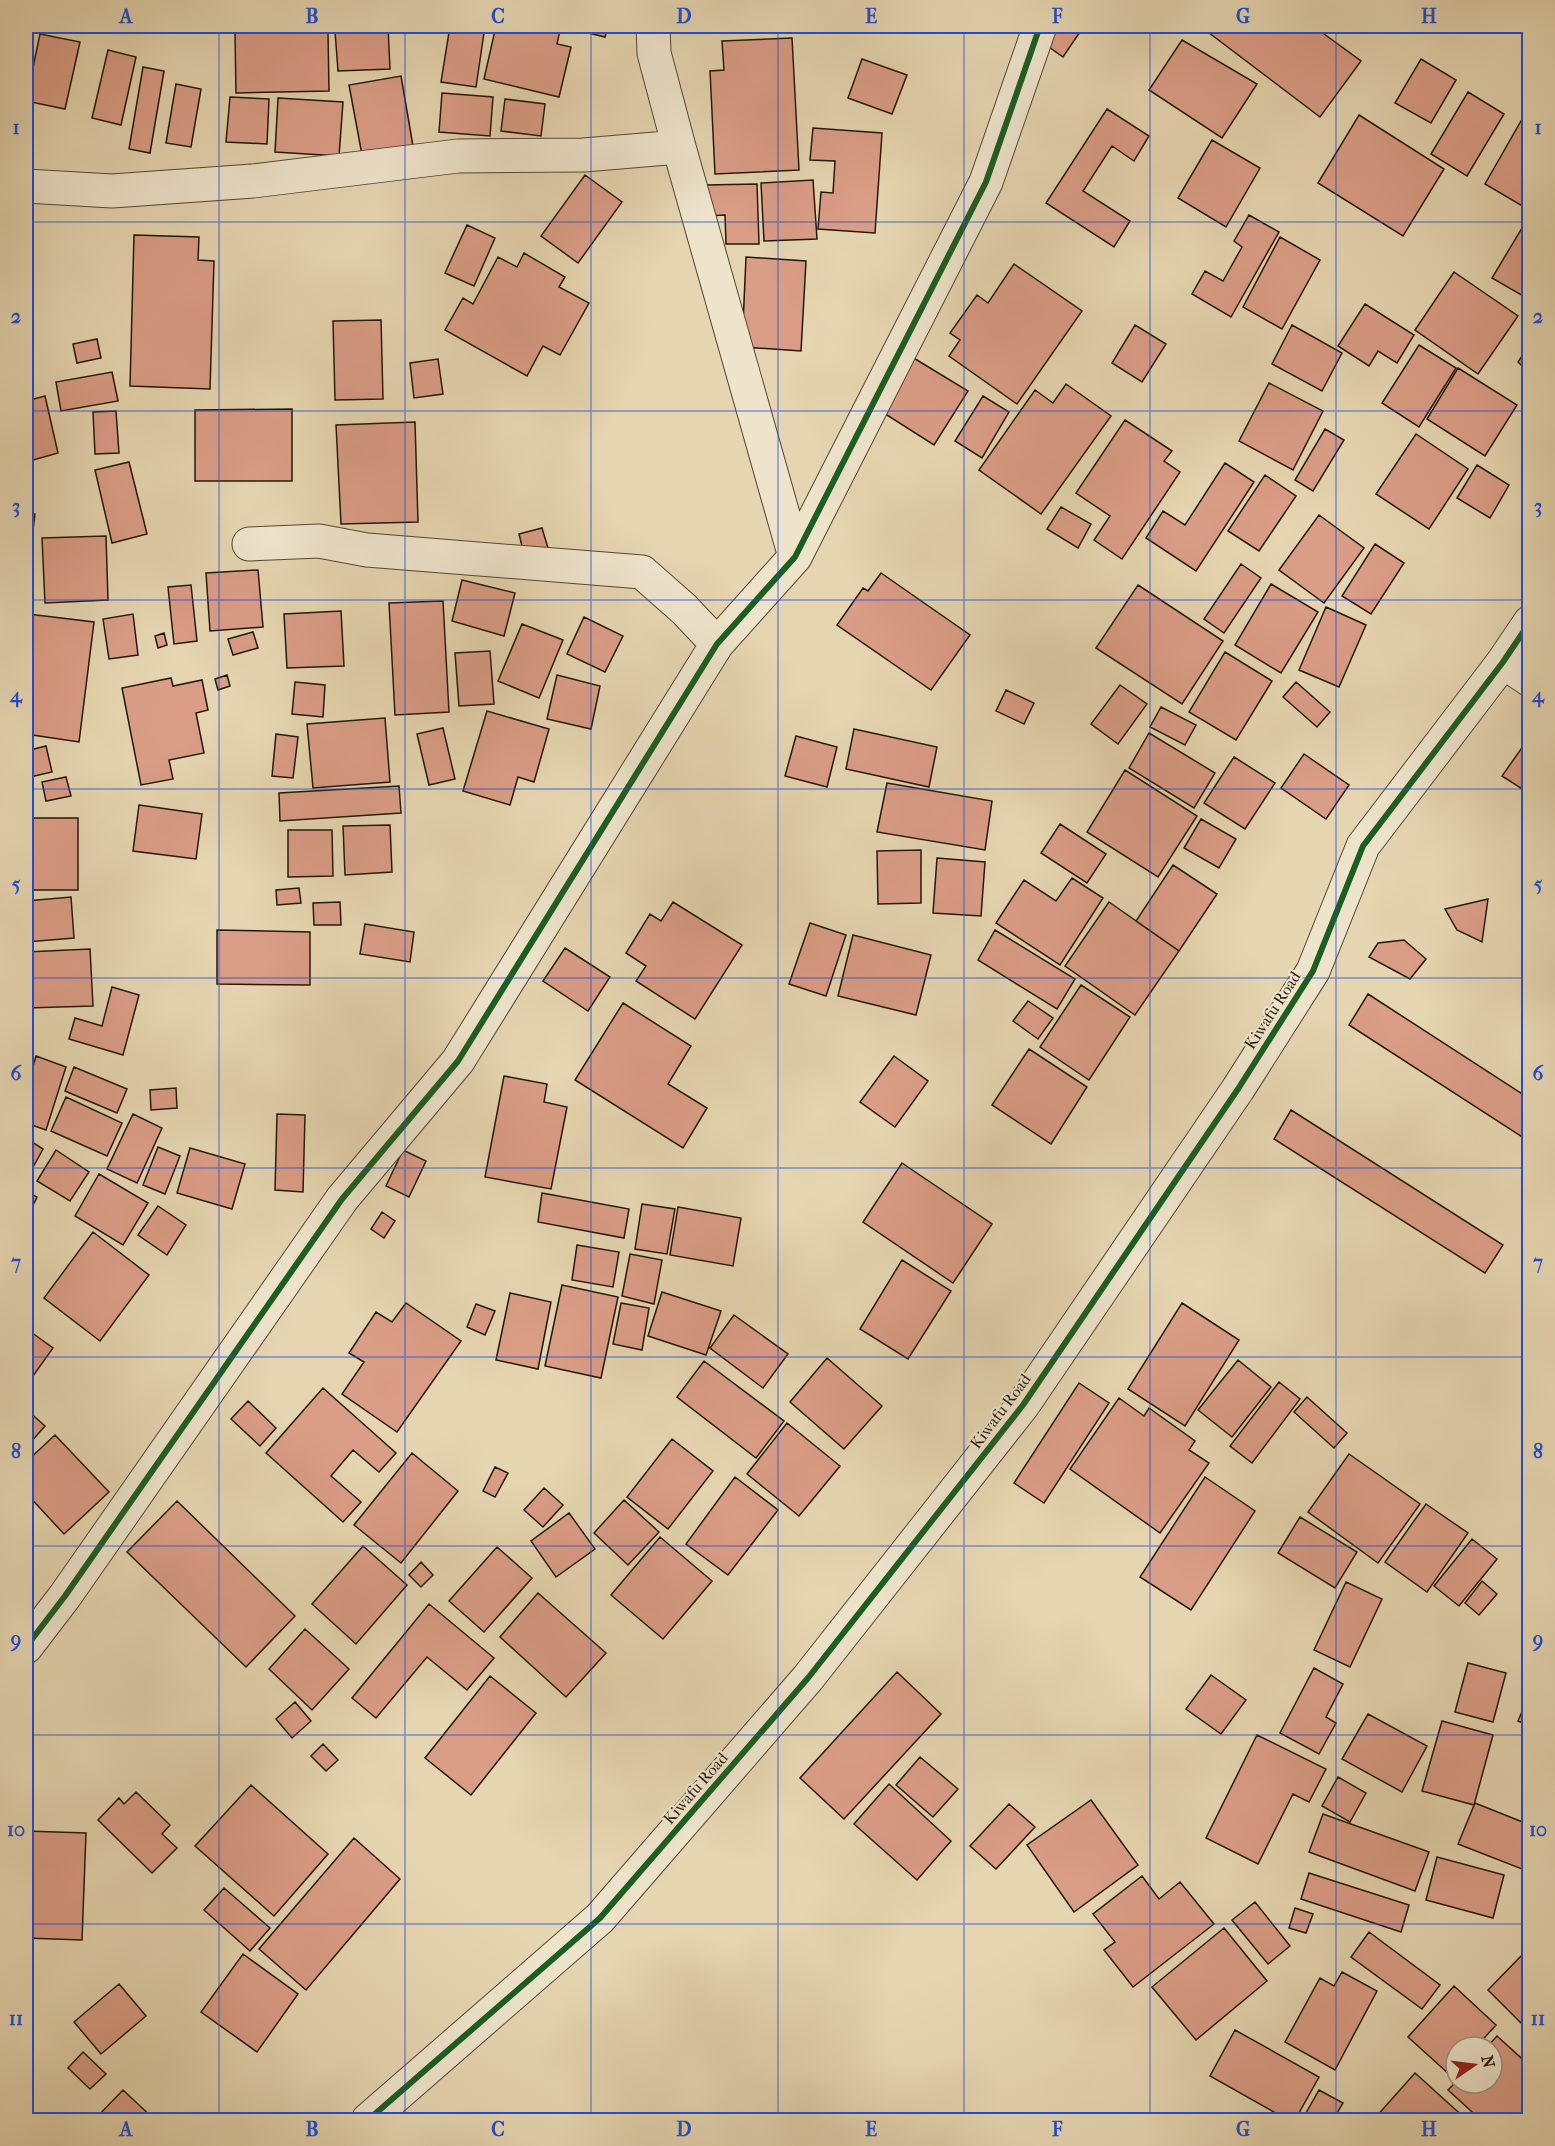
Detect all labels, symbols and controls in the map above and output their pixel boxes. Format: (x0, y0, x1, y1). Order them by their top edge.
text: A (118, 5, 134, 28)
text: B (305, 5, 319, 28)
text: C (491, 5, 505, 28)
text: D (676, 5, 692, 28)
text: E (865, 5, 877, 28)
text: F (1051, 5, 1063, 28)
text: G (1236, 5, 1250, 28)
text: H (1421, 5, 1437, 28)
text: 1 (12, 116, 20, 139)
text: 1 (1534, 116, 1542, 139)
text: 2 (11, 305, 21, 328)
text: 2 (1533, 305, 1543, 328)
text: 3 (12, 495, 20, 518)
text: 3 (1534, 495, 1542, 518)
text: 4 (9, 684, 23, 708)
text: 4 (1531, 684, 1545, 708)
text: 5 (12, 873, 21, 896)
text: 5 (1534, 873, 1543, 896)
street label: Kiwafu Road (1240, 968, 1305, 1053)
text: 6 (11, 1062, 23, 1085)
text: 6 (1533, 1062, 1545, 1085)
text: 7 (10, 1251, 21, 1274)
text: 7 (1532, 1251, 1543, 1274)
street label: Kiwafu Road (966, 1370, 1035, 1452)
text: 8 (11, 1440, 21, 1463)
text: 8 (1533, 1440, 1543, 1463)
text: 9 (10, 1629, 21, 1652)
text: 9 (1532, 1629, 1543, 1652)
street label: Kiwafu Road (659, 1748, 732, 1828)
text: 10 (7, 1818, 25, 1841)
text: 10 (1529, 1818, 1547, 1841)
text: 11 (9, 2007, 23, 2030)
text: 11 (1531, 2007, 1545, 2030)
north arrow (1444, 2035, 1504, 2095)
text: N (1477, 2053, 1499, 2071)
text: A (118, 2118, 134, 2141)
text: B (305, 2118, 319, 2141)
text: C (491, 2118, 505, 2141)
text: D (676, 2118, 692, 2141)
text: E (865, 2118, 877, 2141)
text: F (1051, 2118, 1063, 2141)
text: G (1236, 2118, 1250, 2141)
text: H (1421, 2118, 1437, 2141)

